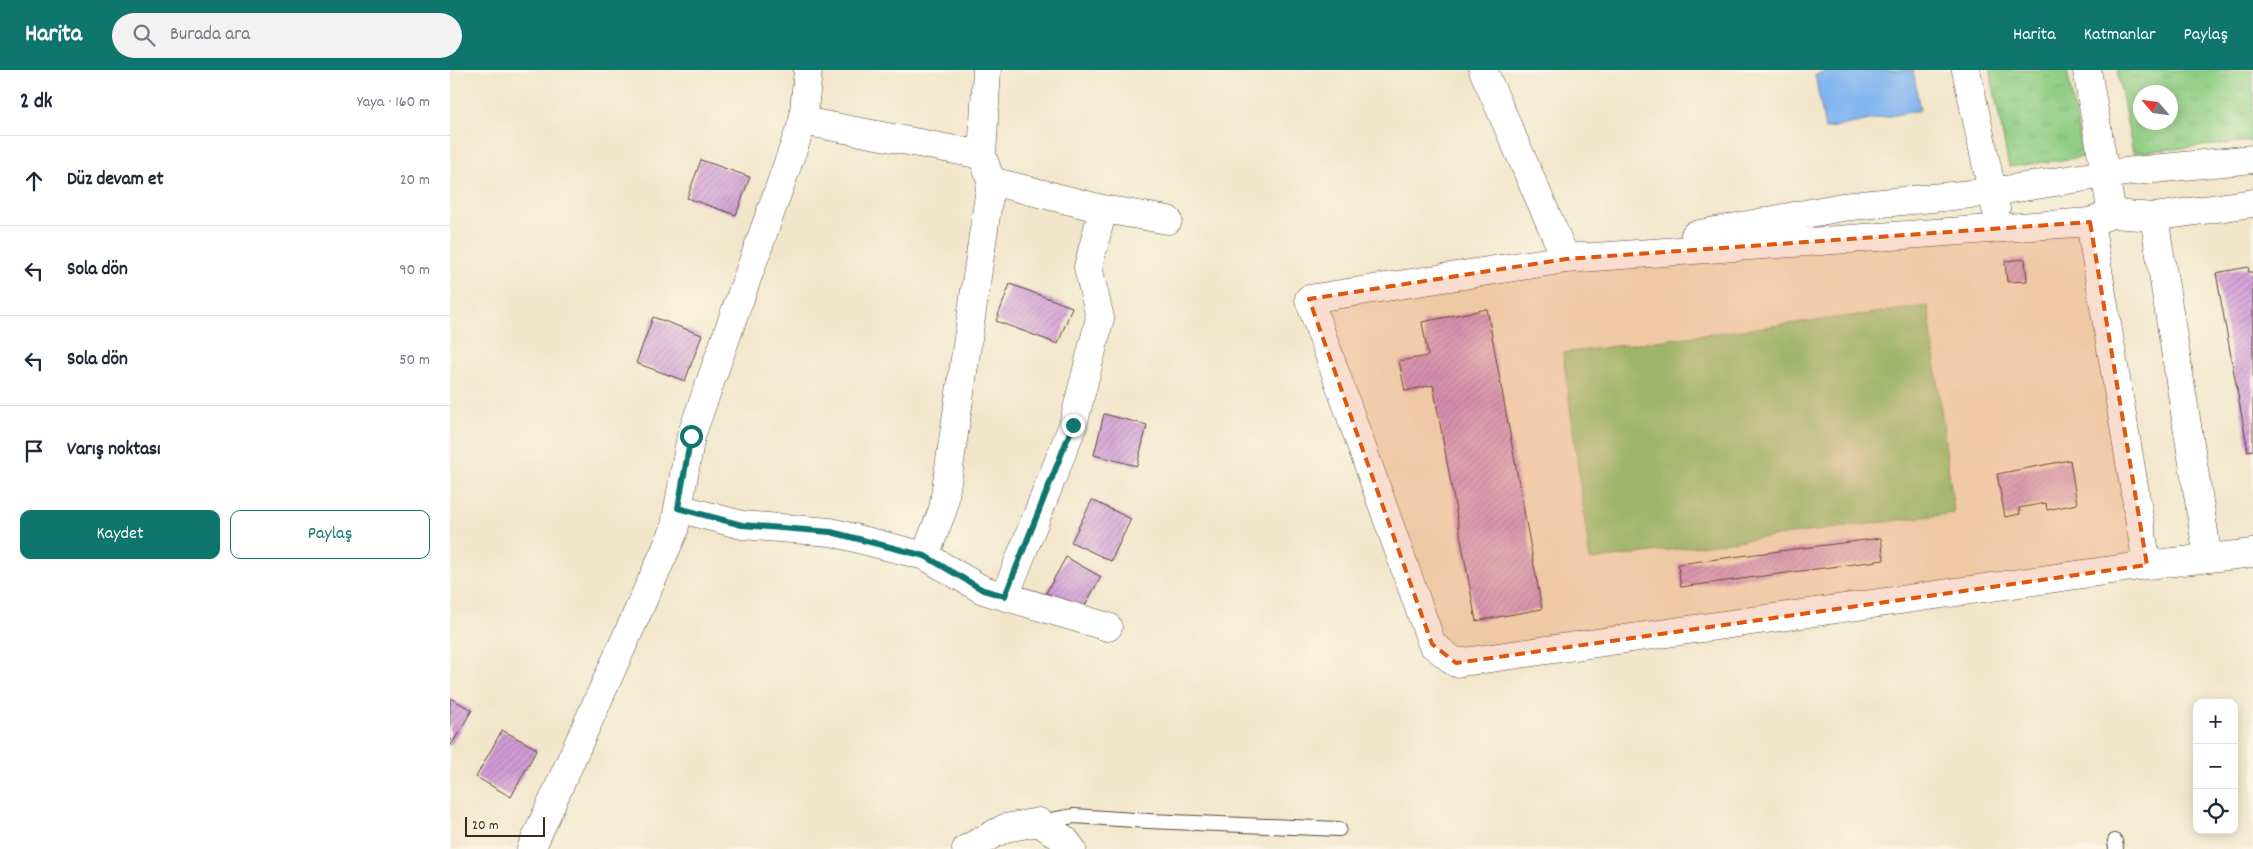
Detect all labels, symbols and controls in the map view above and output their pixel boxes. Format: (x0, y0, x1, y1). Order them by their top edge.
search box (112, 13, 462, 58)
text: Harita (25, 18, 82, 52)
icon: search (130, 21, 158, 49)
text: Burada ara (170, 22, 250, 49)
text: Harita (2013, 23, 2056, 48)
text: Katmanlar (2084, 23, 2156, 48)
text: Paylaş (2184, 23, 2228, 48)
north arrow (2133, 85, 2178, 130)
text: 2 dk (20, 88, 52, 118)
text: Yaya · 160 m (357, 91, 430, 114)
icon: ahead (20, 167, 48, 195)
text: Düz devam et (67, 167, 163, 194)
text: 20 m (400, 169, 430, 192)
icon: left (20, 257, 48, 285)
text: Sola dön (67, 257, 128, 284)
text: 90 m (399, 259, 430, 282)
icon: left (20, 347, 48, 375)
text: Sola dön (67, 347, 128, 374)
text: 50 m (399, 349, 430, 372)
route end (1062, 414, 1085, 437)
route start (680, 425, 703, 448)
icon: arrive (20, 437, 48, 465)
text: Varış noktası (67, 437, 161, 464)
button: Kaydet (20, 510, 220, 559)
button: Paylaş (230, 510, 430, 559)
map controls (2193, 699, 2238, 834)
button: + (2193, 699, 2238, 744)
button: − (2193, 744, 2238, 789)
button: locate (2193, 789, 2238, 834)
scale bar (465, 814, 545, 837)
text: 20 m (472, 816, 499, 836)

